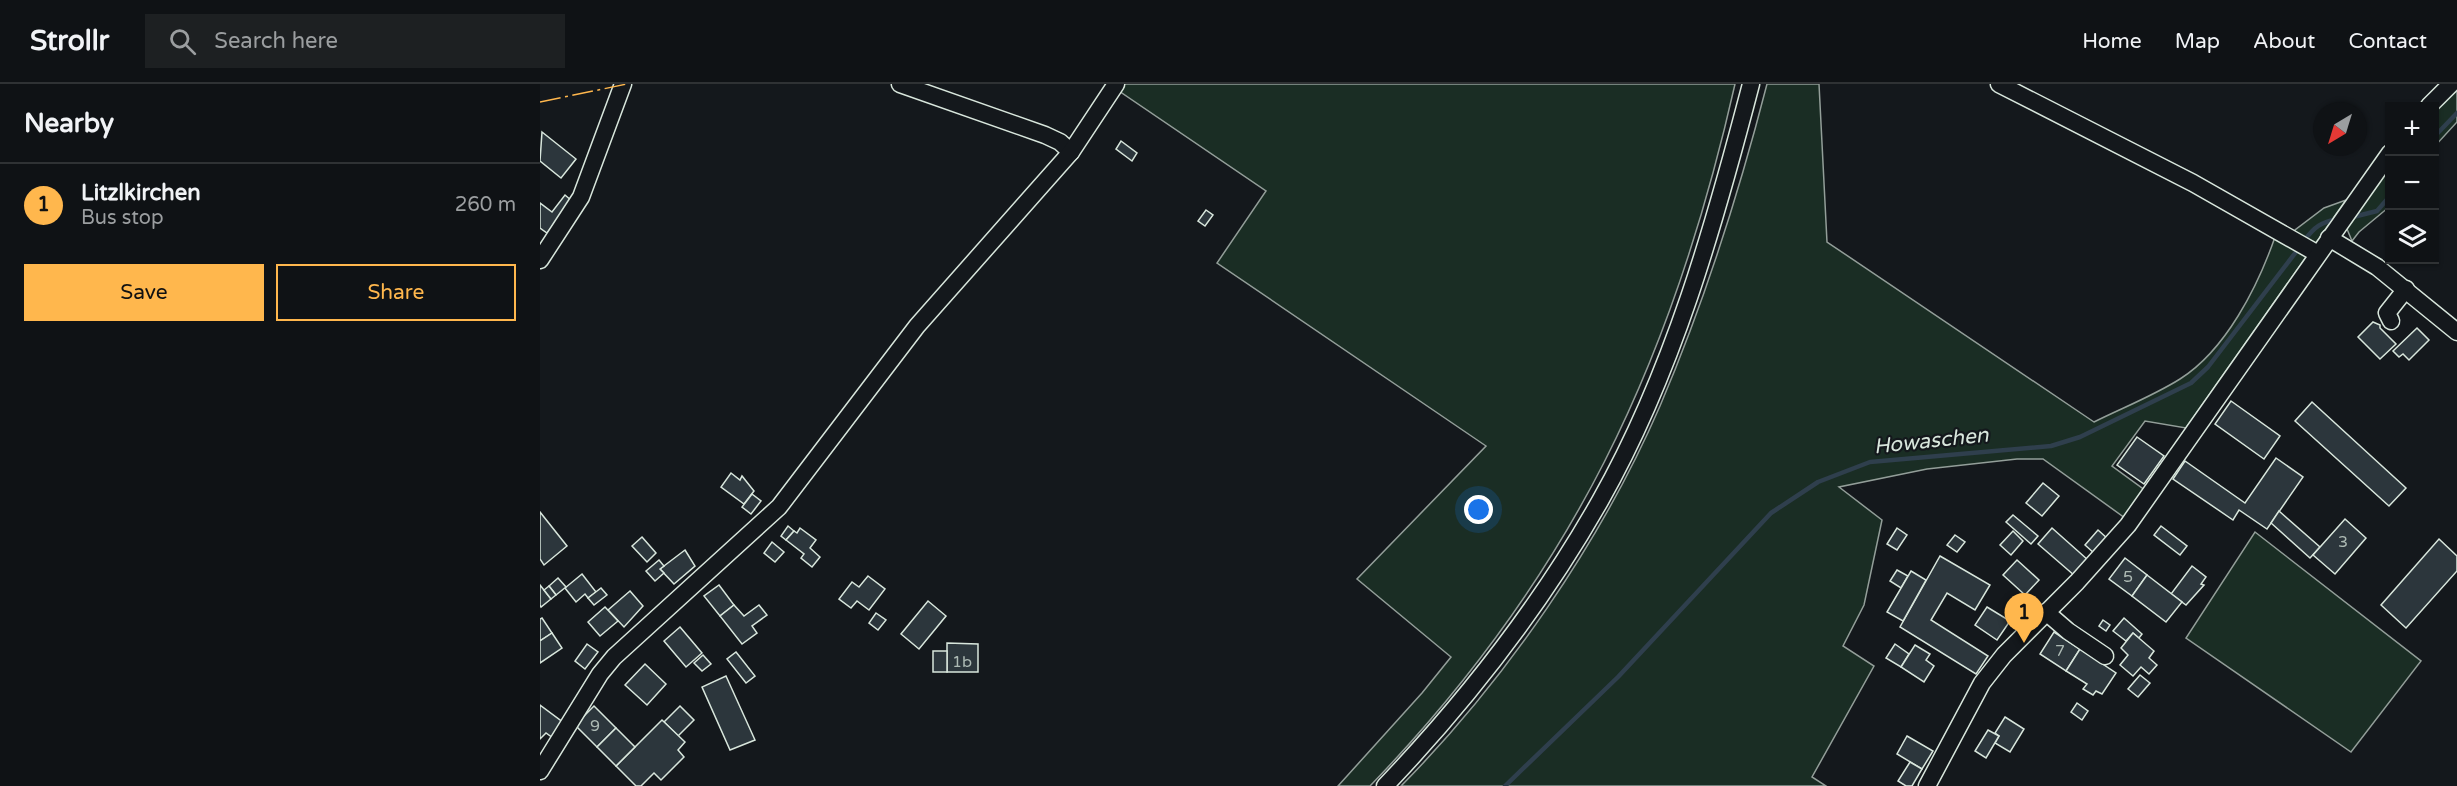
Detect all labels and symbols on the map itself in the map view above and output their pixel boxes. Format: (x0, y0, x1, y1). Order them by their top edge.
north arrow (2313, 102, 2367, 156)
water label: Howaschen (1872, 422, 1991, 459)
your location (1464, 495, 1493, 524)
house number: 3 (2338, 532, 2348, 552)
house number: 5 (2123, 567, 2133, 587)
pin: 1 (2004, 594, 2044, 643)
house number: 7 (2055, 641, 2065, 661)
house number: 1b (952, 652, 972, 672)
house number: 9 (590, 716, 600, 736)

